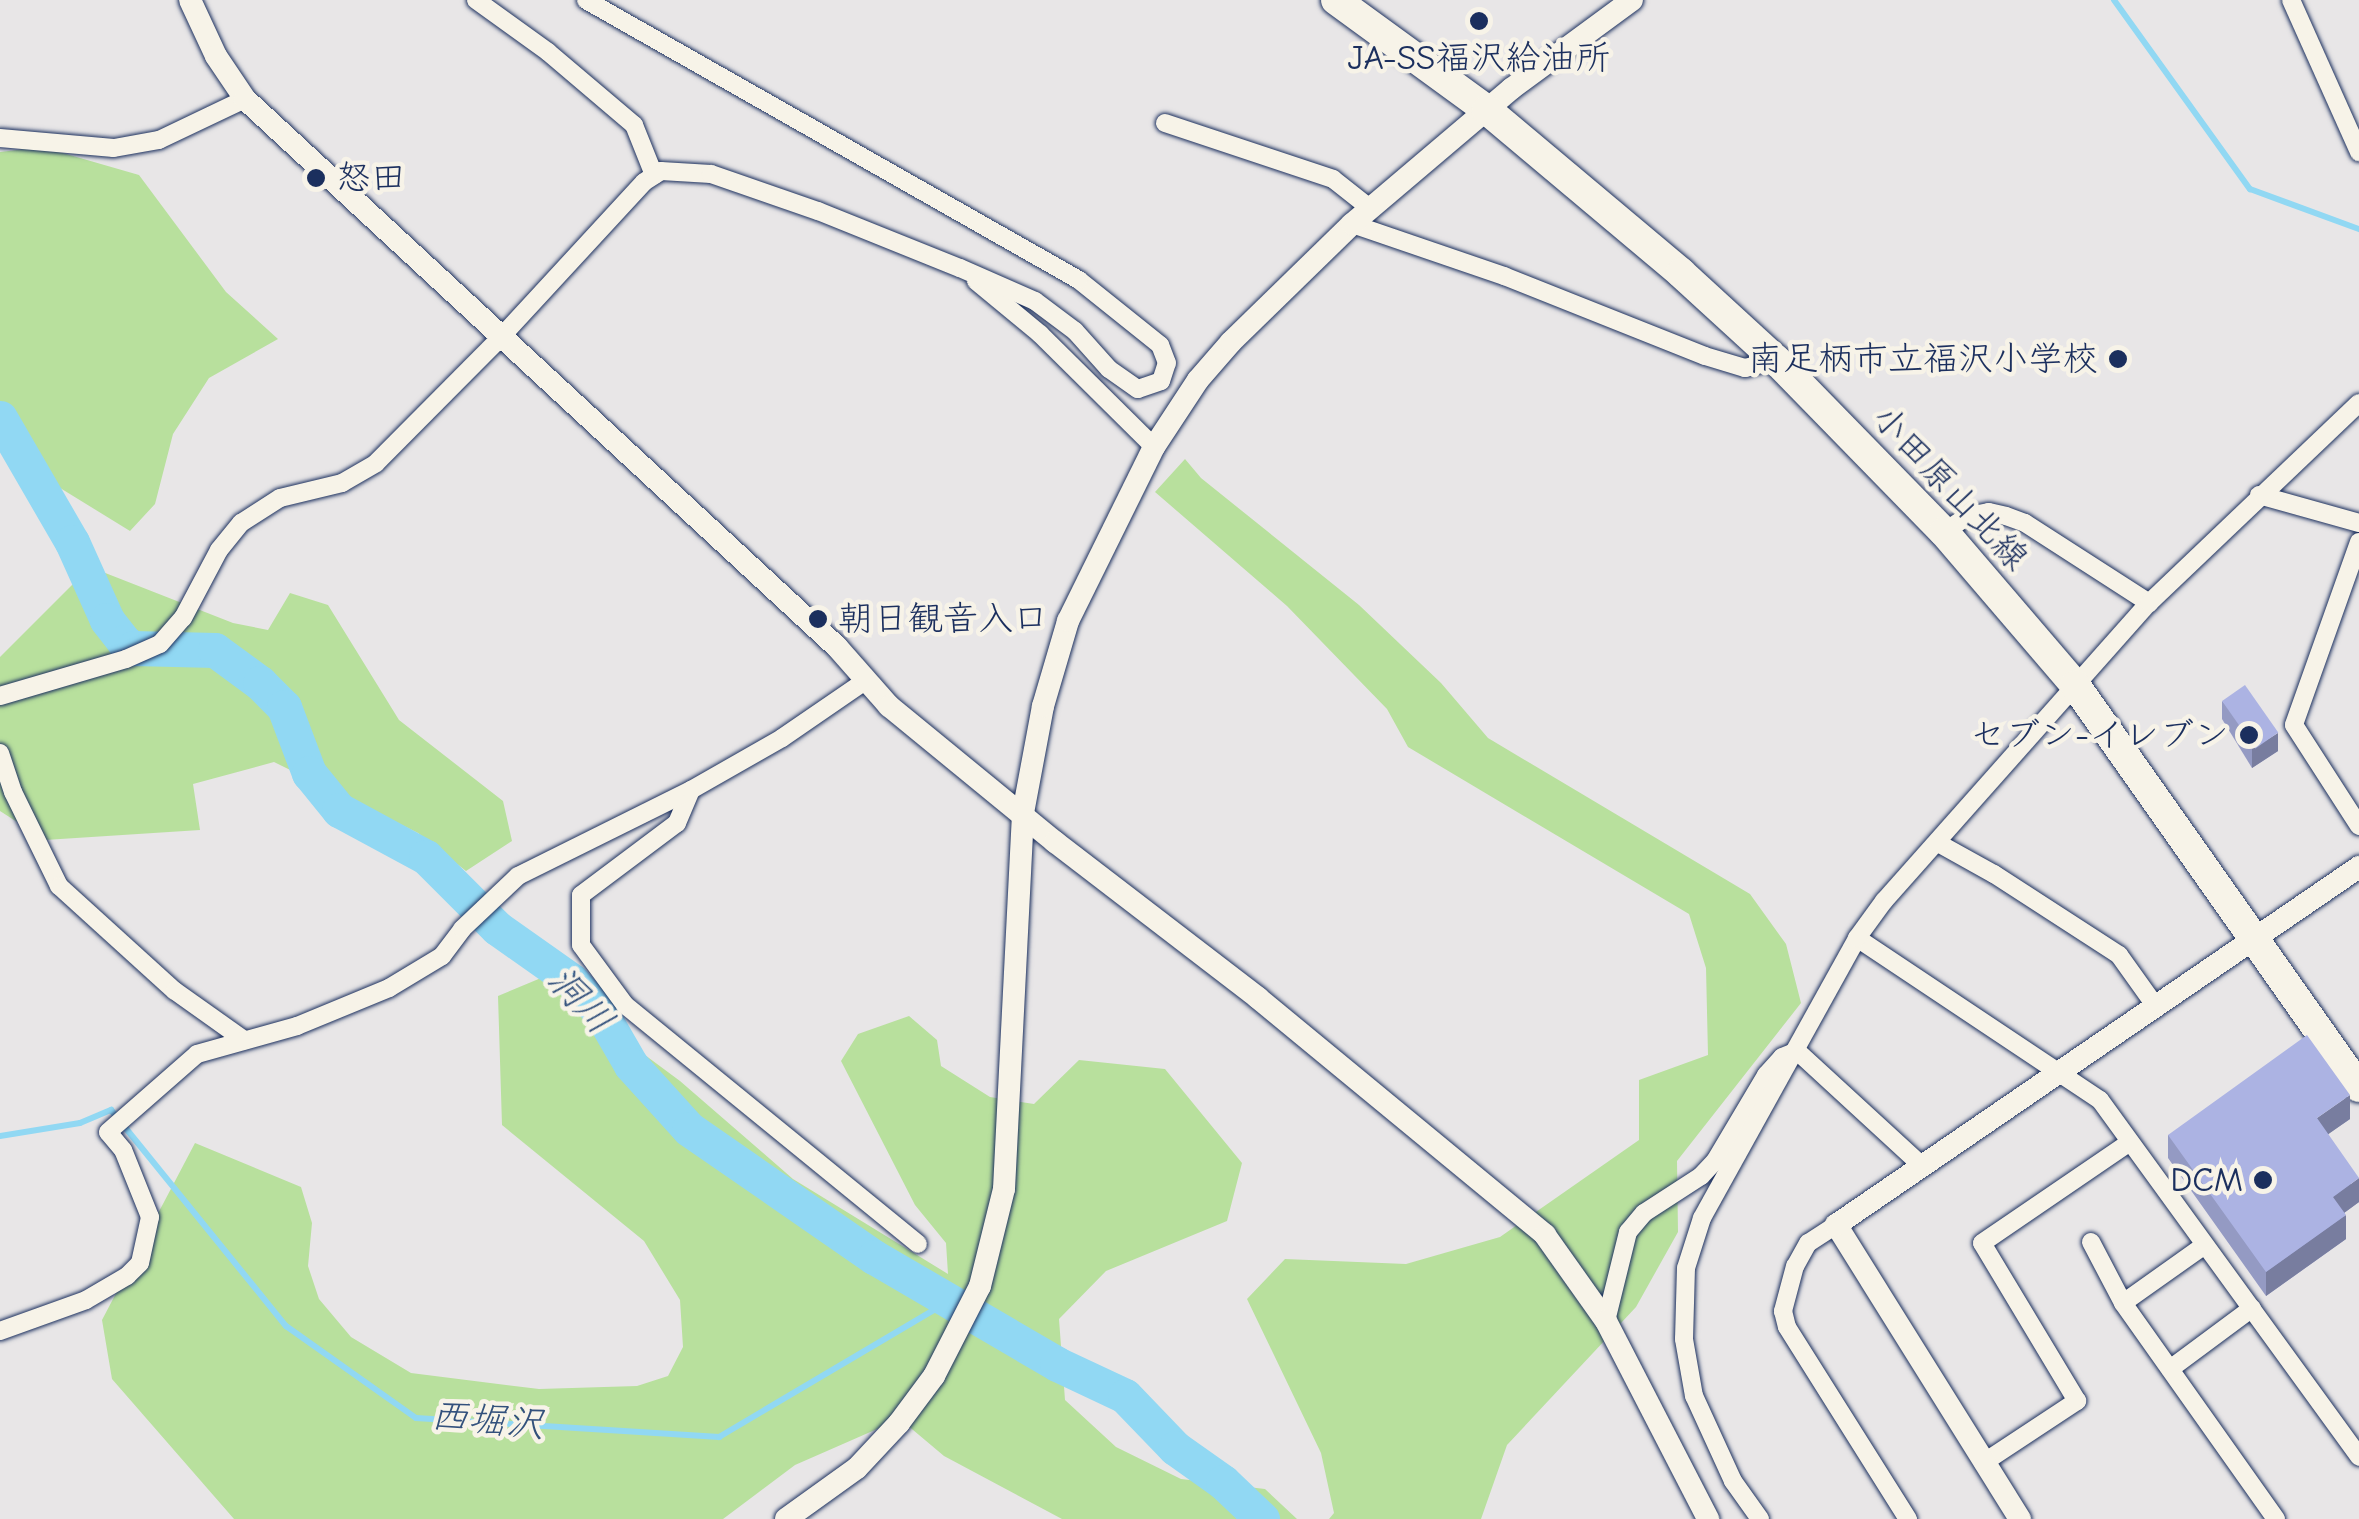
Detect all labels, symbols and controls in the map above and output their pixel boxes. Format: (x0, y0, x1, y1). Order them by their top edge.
marker: JA-SS福沢給油所 (1468, 10, 1490, 32)
place label: JA-SS福沢給油所 (1348, 37, 1610, 79)
place label: 怒田 (336, 157, 406, 199)
marker: 怒田 (305, 167, 327, 189)
place label: 南足柄市立福沢小学校 (1748, 338, 2098, 380)
marker: 南足柄市立福沢小学校 (2107, 348, 2129, 370)
street label: 小田原山北線 (1863, 397, 2037, 579)
place label: 朝日観音入口 (838, 598, 1048, 640)
marker: 朝日観音入口 (807, 608, 829, 630)
place label: セブン-イレブン (1970, 714, 2229, 756)
marker: セブン-イレブン (2238, 724, 2260, 746)
water label: 洞川 (537, 958, 623, 1044)
place label: DCM (2170, 1159, 2243, 1201)
marker: DCM (2252, 1169, 2274, 1191)
water label: 西堀沢 (428, 1393, 546, 1449)

